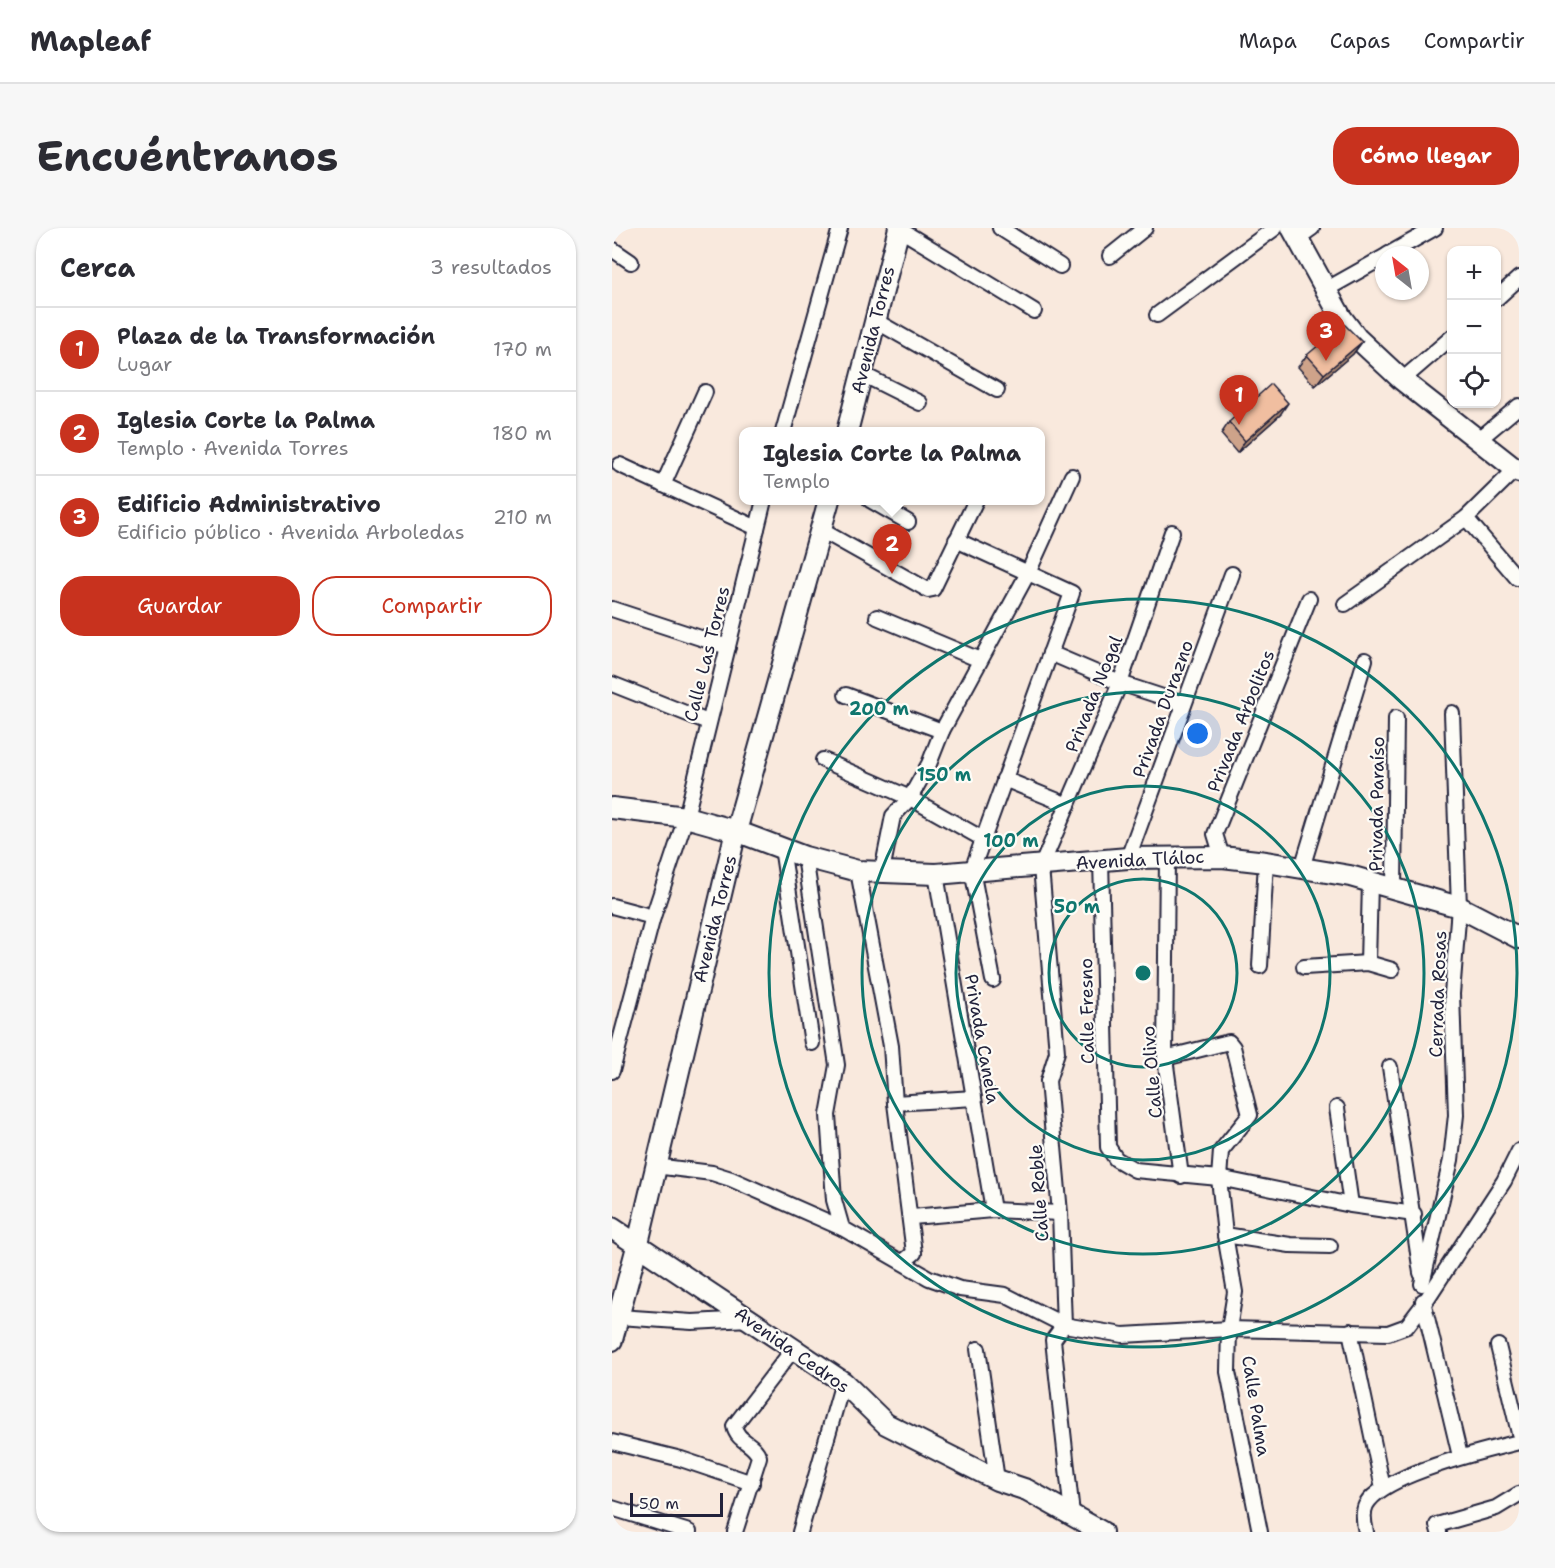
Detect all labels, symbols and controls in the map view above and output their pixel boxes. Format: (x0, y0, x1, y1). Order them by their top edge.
text: Mapleaf (30, 22, 151, 60)
text: Mapa (1239, 27, 1297, 55)
text: Capas (1330, 27, 1391, 55)
text: Compartir (1424, 27, 1525, 55)
button: Cómo llegar (1333, 127, 1519, 185)
text: Encuéntranos (36, 128, 338, 184)
north arrow (1375, 246, 1429, 300)
map controls (1447, 246, 1501, 408)
button: + (1447, 246, 1501, 300)
text: Cerca (60, 250, 135, 285)
text: 3 resultados (430, 254, 552, 280)
street label: Avenida Torres (846, 264, 900, 396)
button: − (1447, 300, 1501, 354)
pin: 3 (1306, 312, 1346, 361)
text: Plaza de la Transformación (117, 322, 435, 351)
text: 1 (75, 336, 84, 362)
text: 170 m (493, 336, 552, 362)
text: Lugar (117, 351, 173, 377)
button: locate (1447, 354, 1501, 408)
pin: 1 (1220, 376, 1258, 425)
text: Iglesia Corte la Palma (117, 406, 375, 435)
text: 2 (73, 420, 87, 446)
text: 180 m (492, 420, 552, 446)
popup (739, 427, 1045, 505)
text: Templo · Avenida Torres (117, 435, 349, 461)
text: Iglesia Corte la Palma (763, 439, 1021, 468)
text: Templo (763, 468, 830, 494)
text: Edificio Administrativo (117, 490, 381, 519)
text: 3 (73, 504, 87, 530)
text: 210 m (493, 504, 552, 530)
text: Edificio público · Avenida Arboledas (117, 519, 465, 545)
pin: 2 (872, 524, 912, 574)
button: Guardar (60, 576, 300, 636)
button: Compartir (312, 576, 552, 636)
street label: Calle Las Torres (679, 584, 735, 724)
street label: Privada Nogal (1060, 631, 1129, 756)
street label: Privada Durazno (1127, 637, 1199, 781)
street label: Privada Arbolitos (1202, 646, 1280, 796)
text: 200 m (849, 697, 910, 721)
your location (1183, 719, 1212, 748)
street label: Privada Paraíso (1364, 736, 1390, 872)
text: 150 m (917, 763, 972, 787)
text: 100 m (983, 829, 1039, 853)
street label: Avenida Tláloc (1075, 845, 1205, 875)
street label: Avenida Torres (688, 853, 742, 985)
text: 50 m (1054, 895, 1101, 919)
street label: Cerrada Rosas (1424, 930, 1452, 1058)
street label: Calle Fresno (1074, 958, 1100, 1064)
centre of rings (1133, 963, 1153, 983)
street label: Privada Canela (959, 972, 1005, 1106)
street label: Calle Olivo (1136, 1025, 1168, 1119)
street label: Calle Roble (1024, 1143, 1054, 1243)
street label: Avenida Cedros (730, 1301, 854, 1399)
street label: Calle Palma (1236, 1354, 1276, 1458)
scale bar (630, 1490, 723, 1518)
text: 50 m (639, 1493, 679, 1514)

